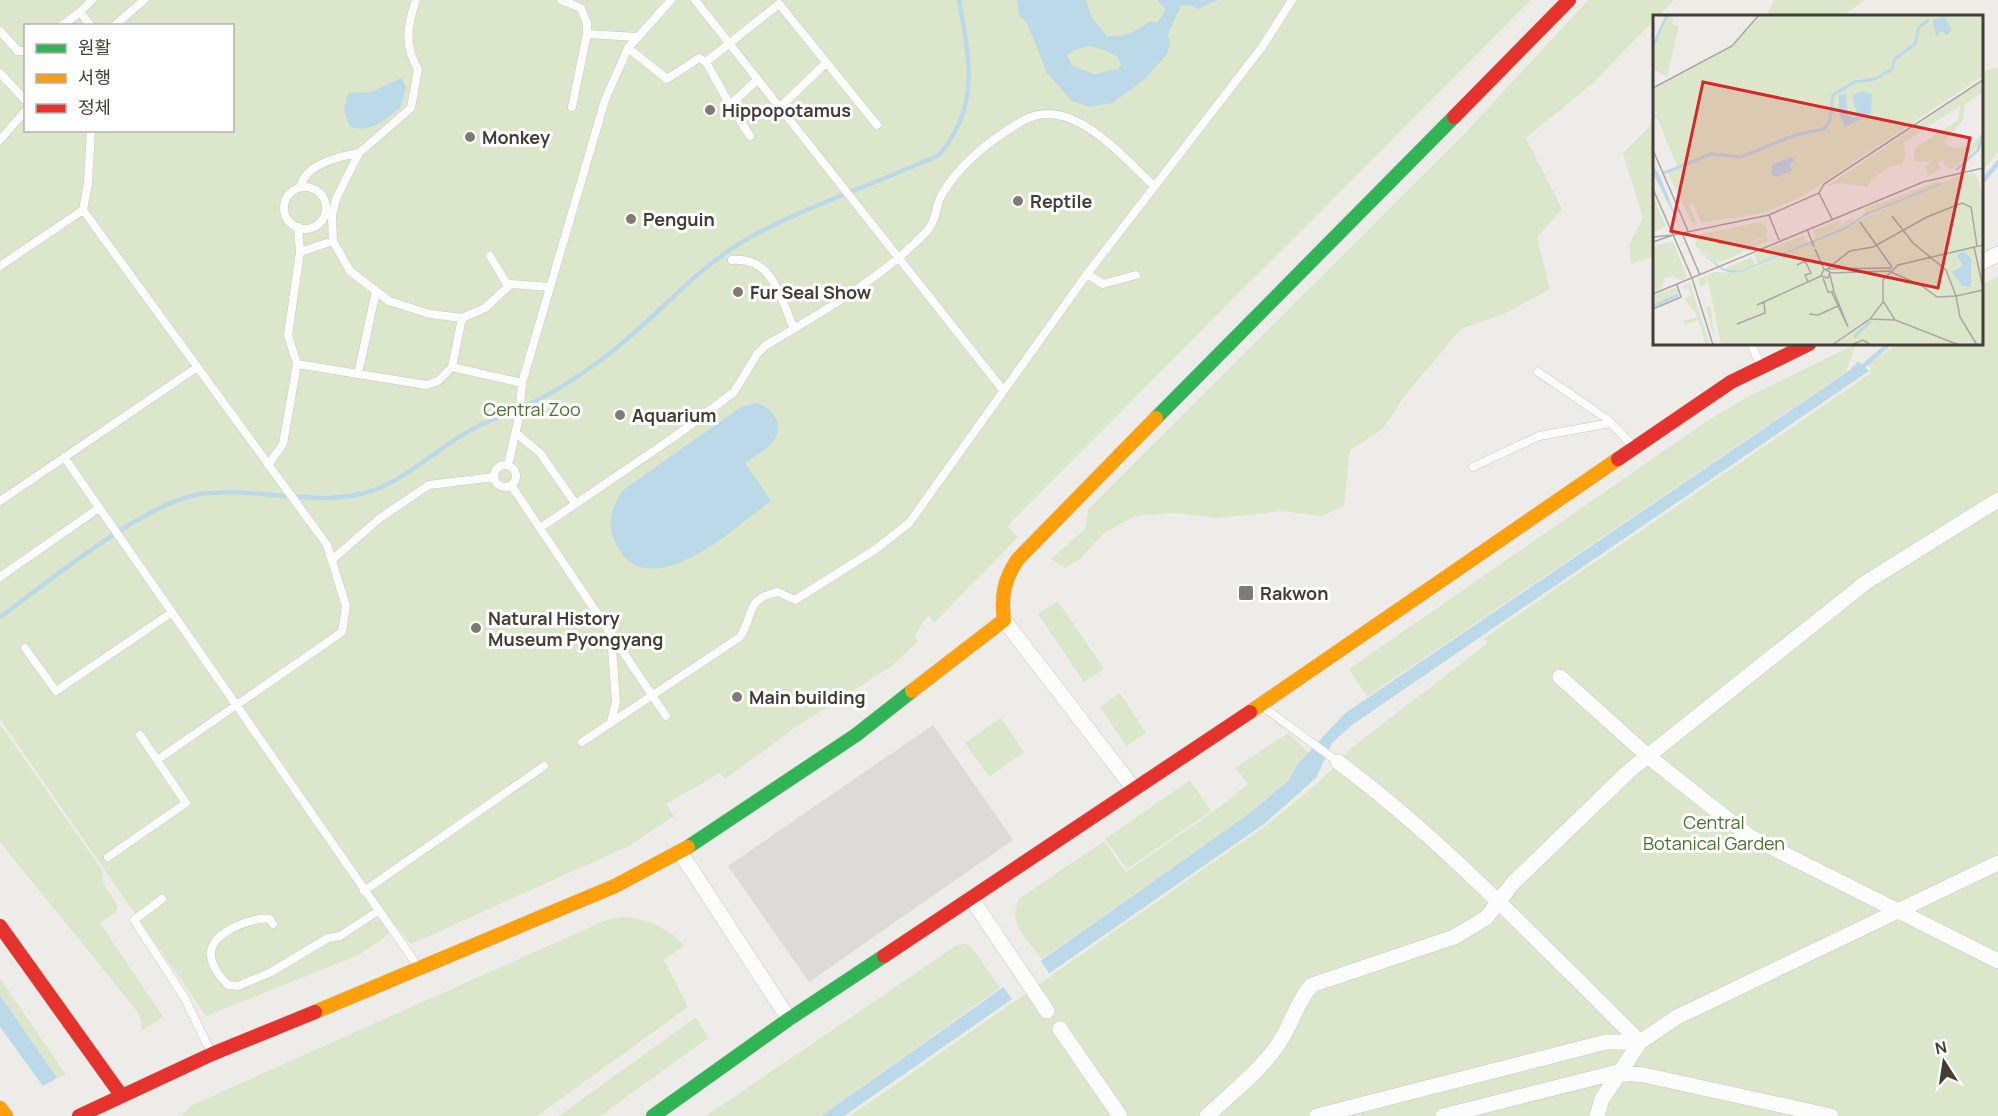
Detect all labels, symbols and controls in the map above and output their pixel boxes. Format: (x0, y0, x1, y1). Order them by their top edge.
inset map (1653, 15, 1983, 345)
legend (24, 24, 234, 132)
text: 원활 (78, 35, 111, 59)
text: 서행 (78, 65, 111, 89)
text: 정체 (78, 95, 111, 119)
place label: Hippopotamus (722, 98, 851, 122)
marker: Hippopotamus (703, 103, 717, 117)
place label: Monkey (482, 125, 550, 149)
marker: Monkey (463, 130, 477, 144)
place label: Reptile (1030, 189, 1092, 213)
marker: Reptile (1011, 194, 1025, 208)
place label: Penguin (643, 207, 715, 231)
marker: Penguin (624, 212, 638, 226)
place label: Fur Seal Show (750, 280, 872, 304)
marker: Fur Seal Show (731, 285, 745, 299)
park label: Central Zoo (483, 397, 581, 421)
place label: Aquarium (632, 403, 716, 427)
marker: Aquarium (613, 408, 627, 422)
place label: Rakwon (1260, 581, 1328, 605)
marker: Rakwon (1237, 584, 1255, 602)
place label: Natural History Museum Pyongyang (488, 606, 663, 651)
marker: Natural History Museum Pyongyang (469, 621, 483, 635)
place label: Main building (749, 685, 866, 709)
marker: Main building (730, 690, 744, 704)
park label: Central Botanical Garden (1643, 810, 1785, 855)
north arrow (1914, 1032, 1974, 1092)
text: N (1933, 1035, 1949, 1059)

